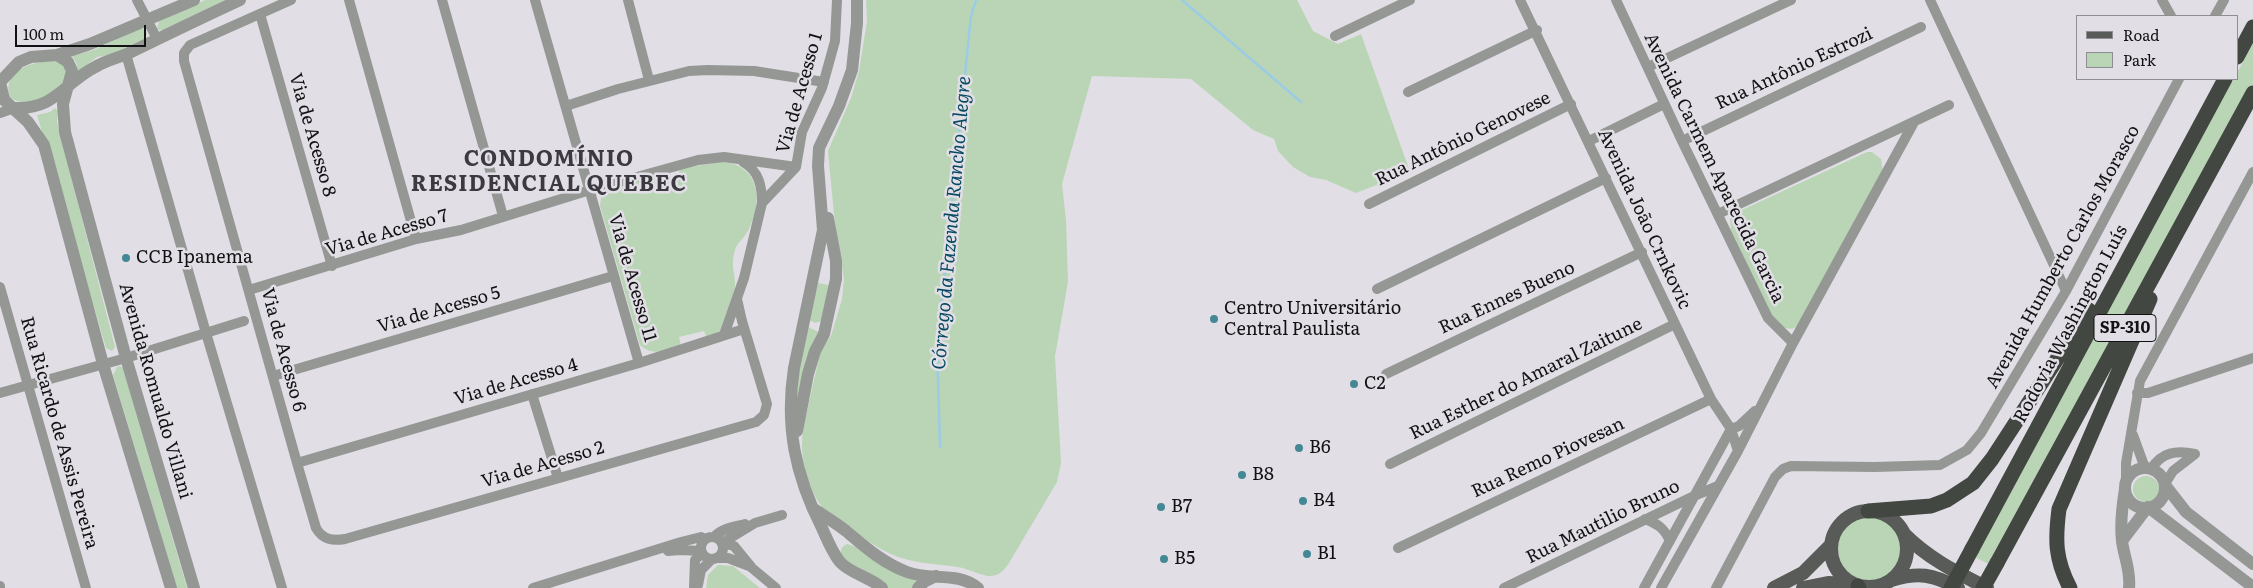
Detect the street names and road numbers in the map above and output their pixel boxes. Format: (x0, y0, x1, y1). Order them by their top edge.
street label: Rua Antônio Estrozi (1712, 23, 1876, 115)
street label: Avenida Carmem Aparecida Garcia (1639, 29, 1789, 307)
street label: Via de Acesso 1 (772, 30, 828, 156)
street label: Via de Acesso 8 (284, 71, 340, 199)
street label: Rua Antônio Genovese (1372, 87, 1554, 191)
street label: Avenida Humberto Carlos Morasco (1981, 122, 2145, 392)
street label: Avenida João Crnkovic (1593, 125, 1695, 313)
street label: Via de Acesso 7 (323, 205, 451, 261)
street label: Via de Acesso 11 (603, 211, 661, 345)
street label: Rodovia Washington Luís (2010, 221, 2132, 427)
street label: Rua Ennes Bueno (1436, 257, 1578, 339)
street label: Avenida Romualdo Villani (114, 281, 196, 501)
street label: Via de Acesso 5 (375, 282, 503, 338)
street label: Via de Acesso 6 (256, 286, 310, 414)
street label: Rua Esther do Amaral Zaitune (1406, 313, 1646, 445)
street label: Rua Ricardo de Assis Pereira (15, 314, 103, 552)
road number: SP-310 (2094, 314, 2156, 342)
street label: Via de Acesso 4 (452, 354, 580, 410)
street label: Rua Remo Piovesan (1468, 413, 1628, 503)
street label: Via de Acesso 2 (479, 437, 607, 493)
street label: Rua Mautilio Bruno (1523, 475, 1683, 569)

